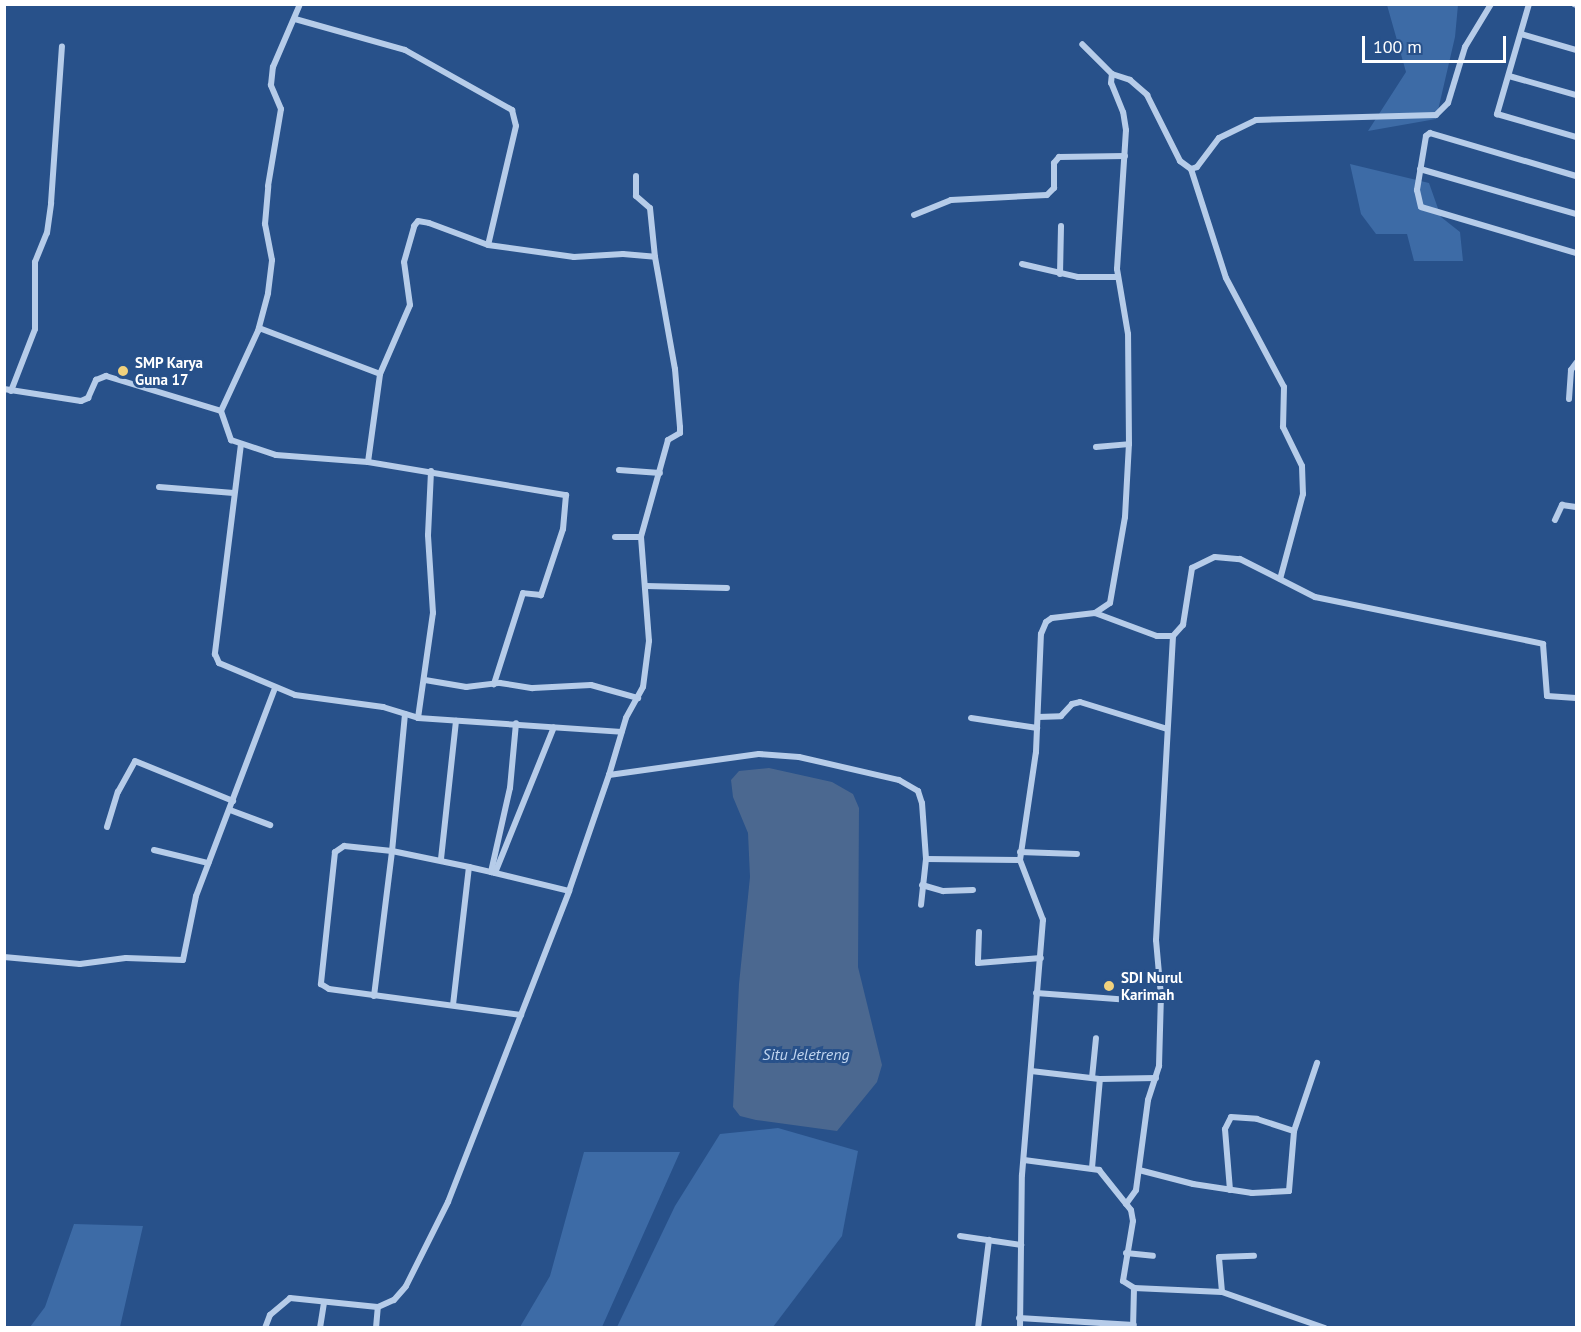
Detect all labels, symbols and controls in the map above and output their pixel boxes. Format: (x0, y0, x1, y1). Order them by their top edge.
scale bar (1365, 24, 1509, 62)
text: 100 m (1373, 35, 1422, 58)
place label: SMP Karya Guna 17 (135, 353, 204, 388)
marker: SMP Karya Guna 17 (116, 364, 130, 378)
place label: SDI Nurul Karimah (1121, 968, 1182, 1003)
marker: SDI Nurul Karimah (1102, 979, 1116, 993)
water label: Situ Jeletreng (762, 1044, 850, 1064)

